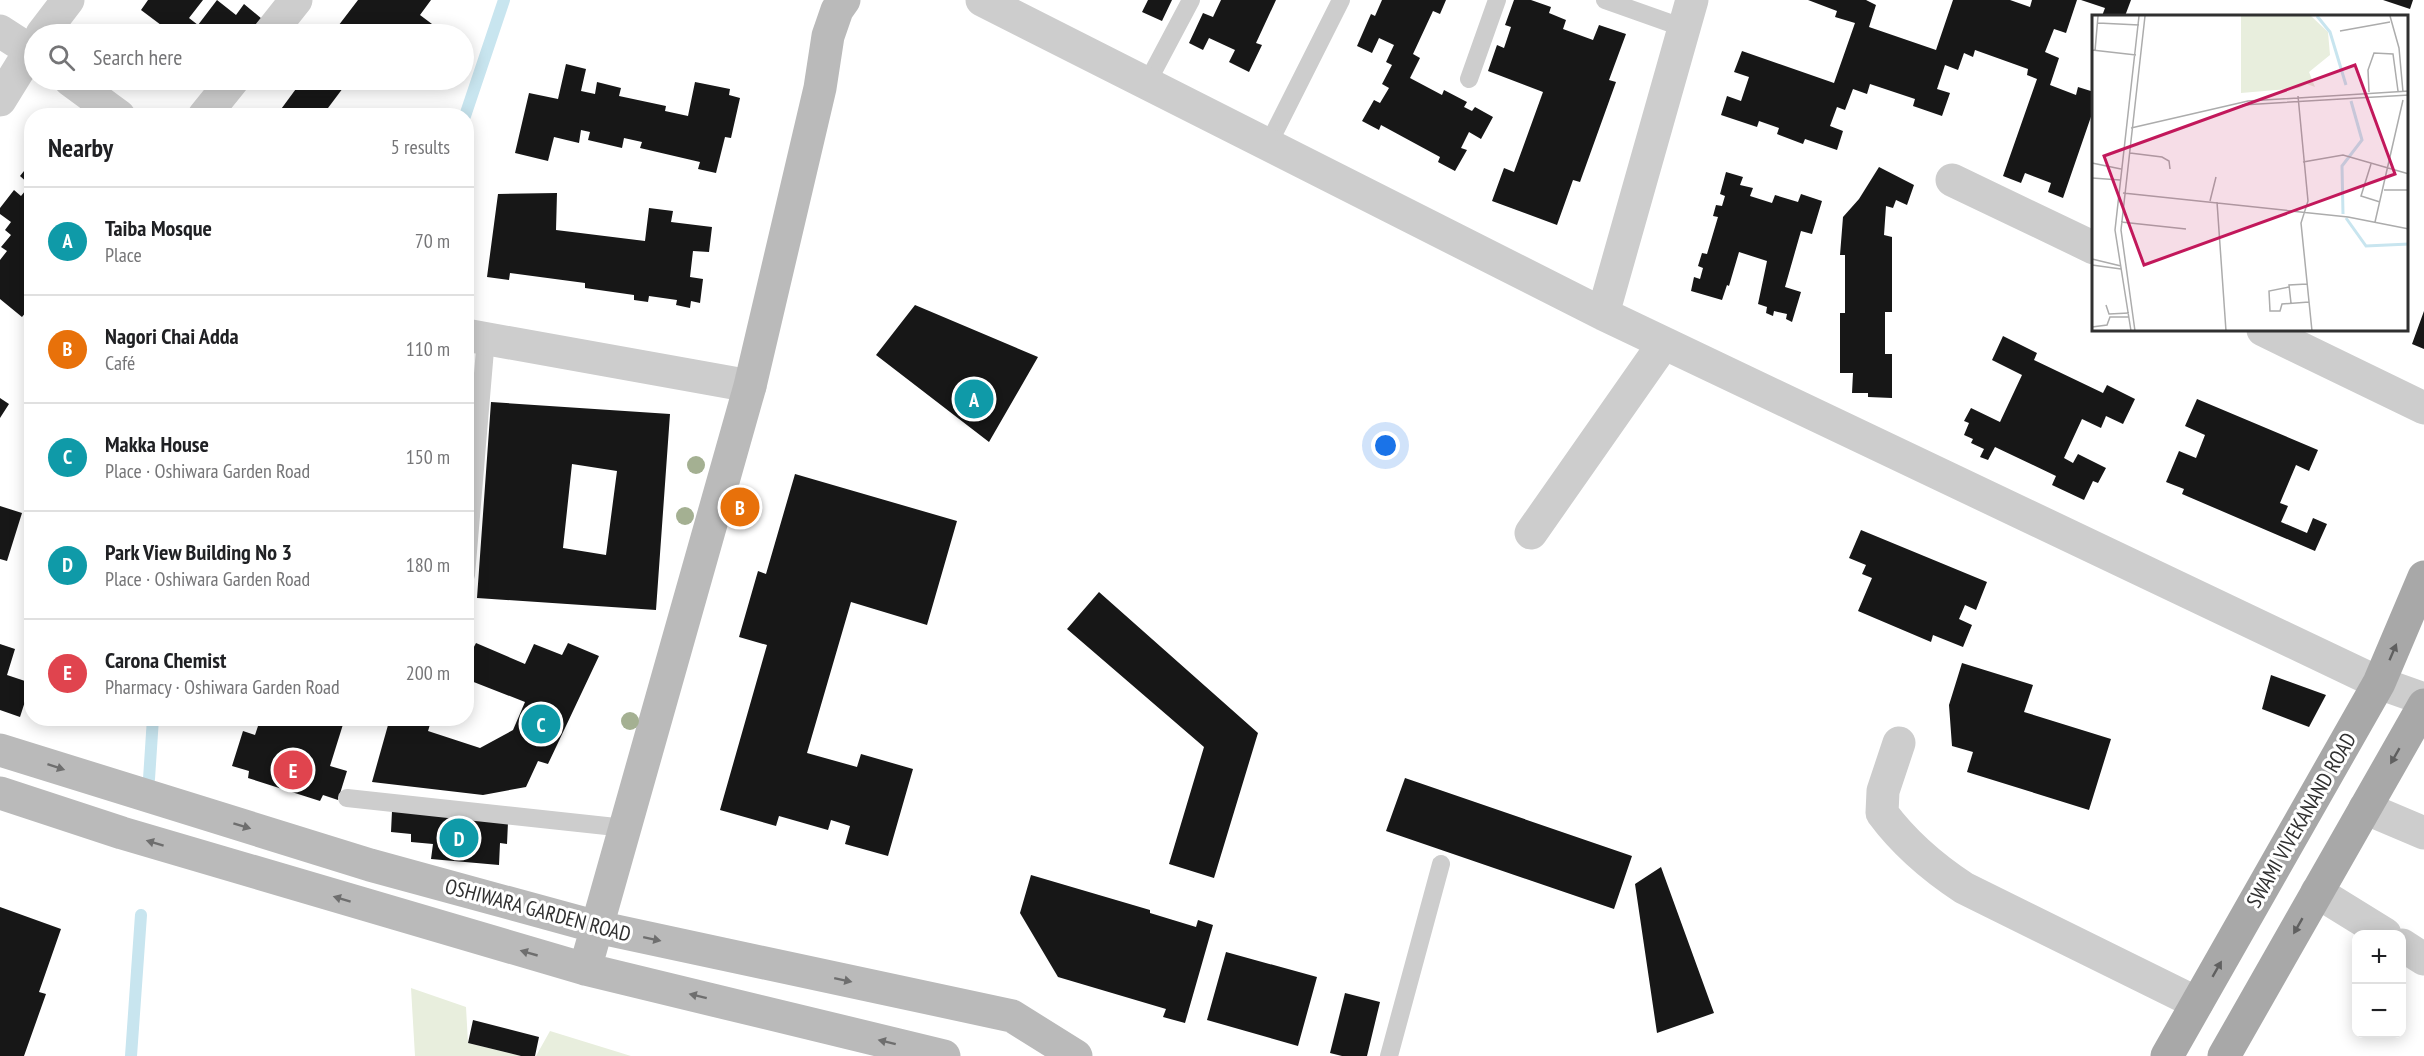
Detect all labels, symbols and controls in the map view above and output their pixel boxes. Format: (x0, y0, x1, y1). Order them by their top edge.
inset map (2092, 15, 2409, 332)
search box (24, 24, 474, 90)
icon: search (45, 41, 78, 74)
text: Search here (93, 43, 182, 71)
text: Nearby (48, 131, 113, 164)
text: 5 results (391, 134, 450, 160)
text: Taiba Mosque (105, 214, 212, 242)
text: A (62, 228, 73, 254)
text: 70 m (415, 228, 450, 254)
text: Place (105, 242, 142, 268)
text: Nagori Chai Adda (105, 322, 239, 350)
text: B (63, 336, 72, 362)
text: 110 m (406, 336, 450, 362)
text: Café (105, 350, 135, 376)
pin: A (954, 376, 994, 422)
text: Makka House (105, 430, 209, 458)
your location (1371, 431, 1400, 460)
text: C (63, 444, 72, 470)
text: 150 m (406, 444, 450, 470)
text: Place · Oshiwara Garden Road (105, 458, 310, 484)
pin: B (720, 484, 760, 530)
text: Park View Building No 3 (105, 538, 292, 566)
text: D (62, 552, 73, 578)
text: 180 m (406, 552, 450, 578)
text: Place · Oshiwara Garden Road (105, 566, 310, 592)
one-way arrow (2388, 643, 2397, 660)
text: Carona Chemist (105, 646, 226, 674)
text: E (63, 660, 72, 686)
text: 200 m (406, 660, 450, 686)
text: Pharmacy · Oshiwara Garden Road (105, 674, 340, 700)
pin: C (522, 702, 560, 746)
street label: SWAMI VIVEKANAND ROAD (2240, 728, 2362, 912)
pin: E (274, 748, 312, 792)
one-way arrow (2390, 748, 2400, 765)
one-way arrow (47, 763, 65, 773)
pin: D (440, 816, 478, 860)
one-way arrow (233, 822, 251, 831)
one-way arrow (146, 838, 164, 847)
street label: OSHIWARA GARDEN ROAD (442, 872, 634, 948)
one-way arrow (333, 894, 351, 903)
one-way arrow (2293, 917, 2303, 934)
map controls (2352, 930, 2406, 1038)
button: + (2352, 930, 2406, 984)
one-way arrow (643, 935, 662, 944)
one-way arrow (520, 948, 538, 957)
one-way arrow (2211, 961, 2222, 977)
one-way arrow (834, 975, 852, 985)
button: − (2352, 984, 2406, 1038)
one-way arrow (689, 991, 707, 1001)
one-way arrow (878, 1037, 897, 1047)

